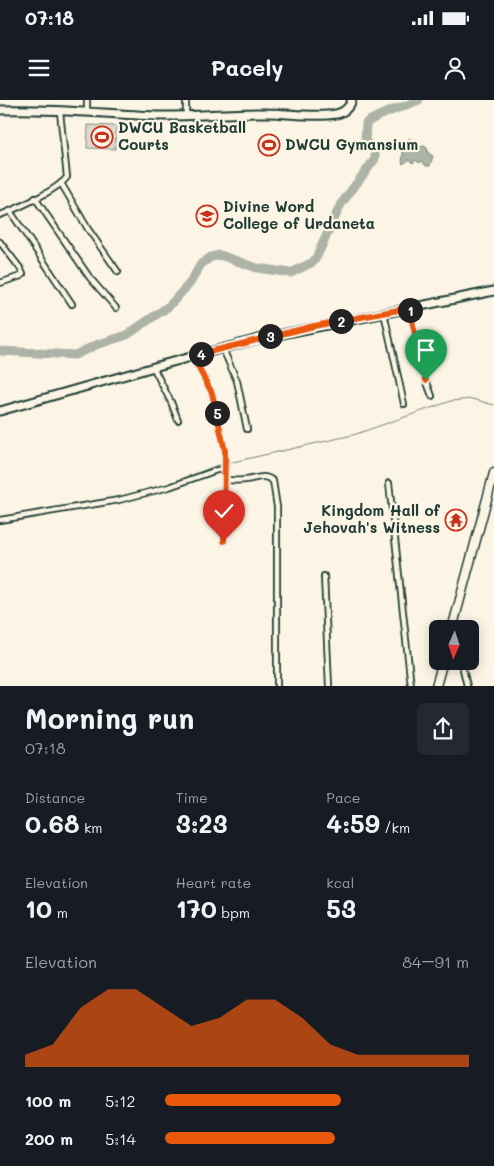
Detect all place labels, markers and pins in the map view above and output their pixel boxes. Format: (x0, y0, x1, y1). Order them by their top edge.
place label: DWCU Basketball Courts (118, 117, 246, 154)
sports icon: DWCU Basketball Courts (90, 125, 114, 149)
sports icon: DWCU Gymansium (257, 133, 281, 157)
place label: DWCU Gymansium (285, 134, 418, 154)
place label: Divine Word College of Urdaneta (223, 196, 375, 233)
school or university icon: Divine Word College of Urdaneta (195, 204, 219, 228)
pin: 1 (398, 298, 422, 322)
pin: 2 (328, 308, 354, 334)
pin: 3 (258, 324, 282, 348)
pin (405, 329, 447, 380)
pin: 4 (188, 342, 214, 366)
pin: 5 (204, 400, 230, 426)
pin (203, 490, 245, 541)
place label: Kingdom Hall of Jehovah's Witness (303, 500, 441, 537)
temple icon: Kingdom Hall of Jehovah's Witness (444, 508, 468, 532)

